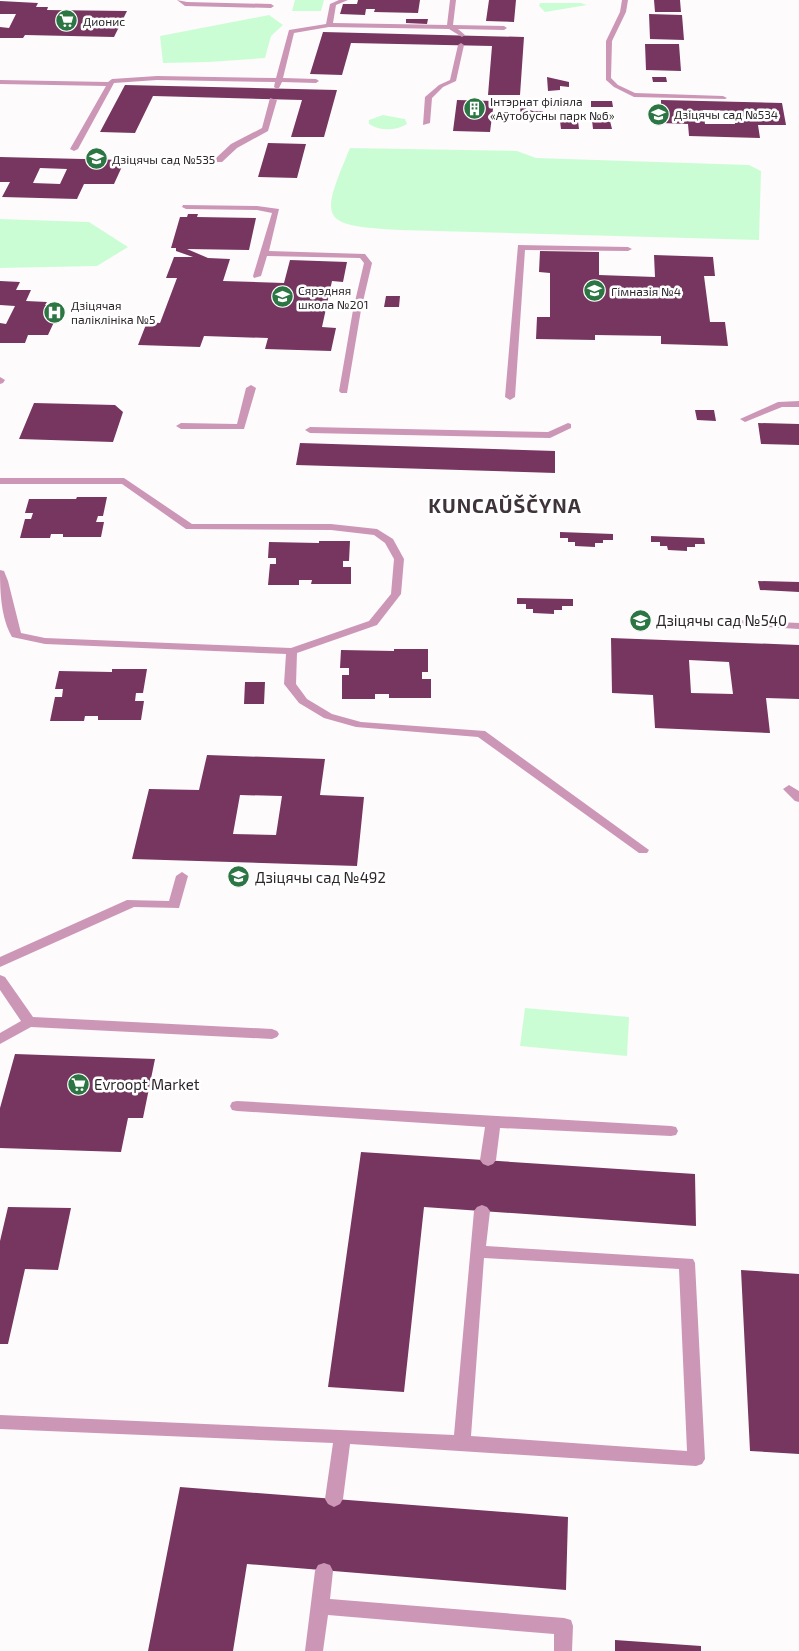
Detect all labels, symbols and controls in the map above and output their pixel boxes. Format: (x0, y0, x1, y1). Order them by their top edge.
supermarket icon: Дионис (55, 9, 79, 33)
place label: Дионис (83, 14, 125, 28)
place label: Інтэрнат філіяла «Аўтобусны парк №6» (490, 94, 615, 123)
building icon: Інтэрнат філіяла «Аўтобусны парк №6» (462, 96, 486, 120)
school or university icon: Дзіцячы сад №534 (646, 102, 670, 126)
place label: Дзіцячы сад №534 (674, 107, 778, 121)
school or university icon: Дзіцячы сад №535 (84, 147, 108, 171)
place label: Дзіцячы сад №535 (112, 152, 215, 166)
school or university icon: Гімназія №4 (583, 279, 607, 303)
place label: Сярэдняя школа №201 (298, 283, 368, 311)
place label: Гімназія №4 (611, 284, 681, 298)
school or university icon: Сярэдняя школа №201 (270, 285, 294, 309)
place label: Дзіцячая паліклініка №5 (71, 298, 155, 326)
hospital icon: Дзіцячая паліклініка №5 (43, 300, 67, 324)
district label: KUNCAŬŠČYNA (428, 493, 582, 517)
school or university icon: Дзіцячы сад №540 (628, 608, 652, 632)
place label: Дзіцячы сад №540 (656, 611, 787, 629)
school or university icon: Дзіцячы сад №492 (227, 865, 251, 889)
place label: Дзіцячы сад №492 (255, 868, 386, 886)
supermarket icon: Evroopt Market (66, 1072, 90, 1096)
place label: Evroopt Market (94, 1075, 200, 1093)

